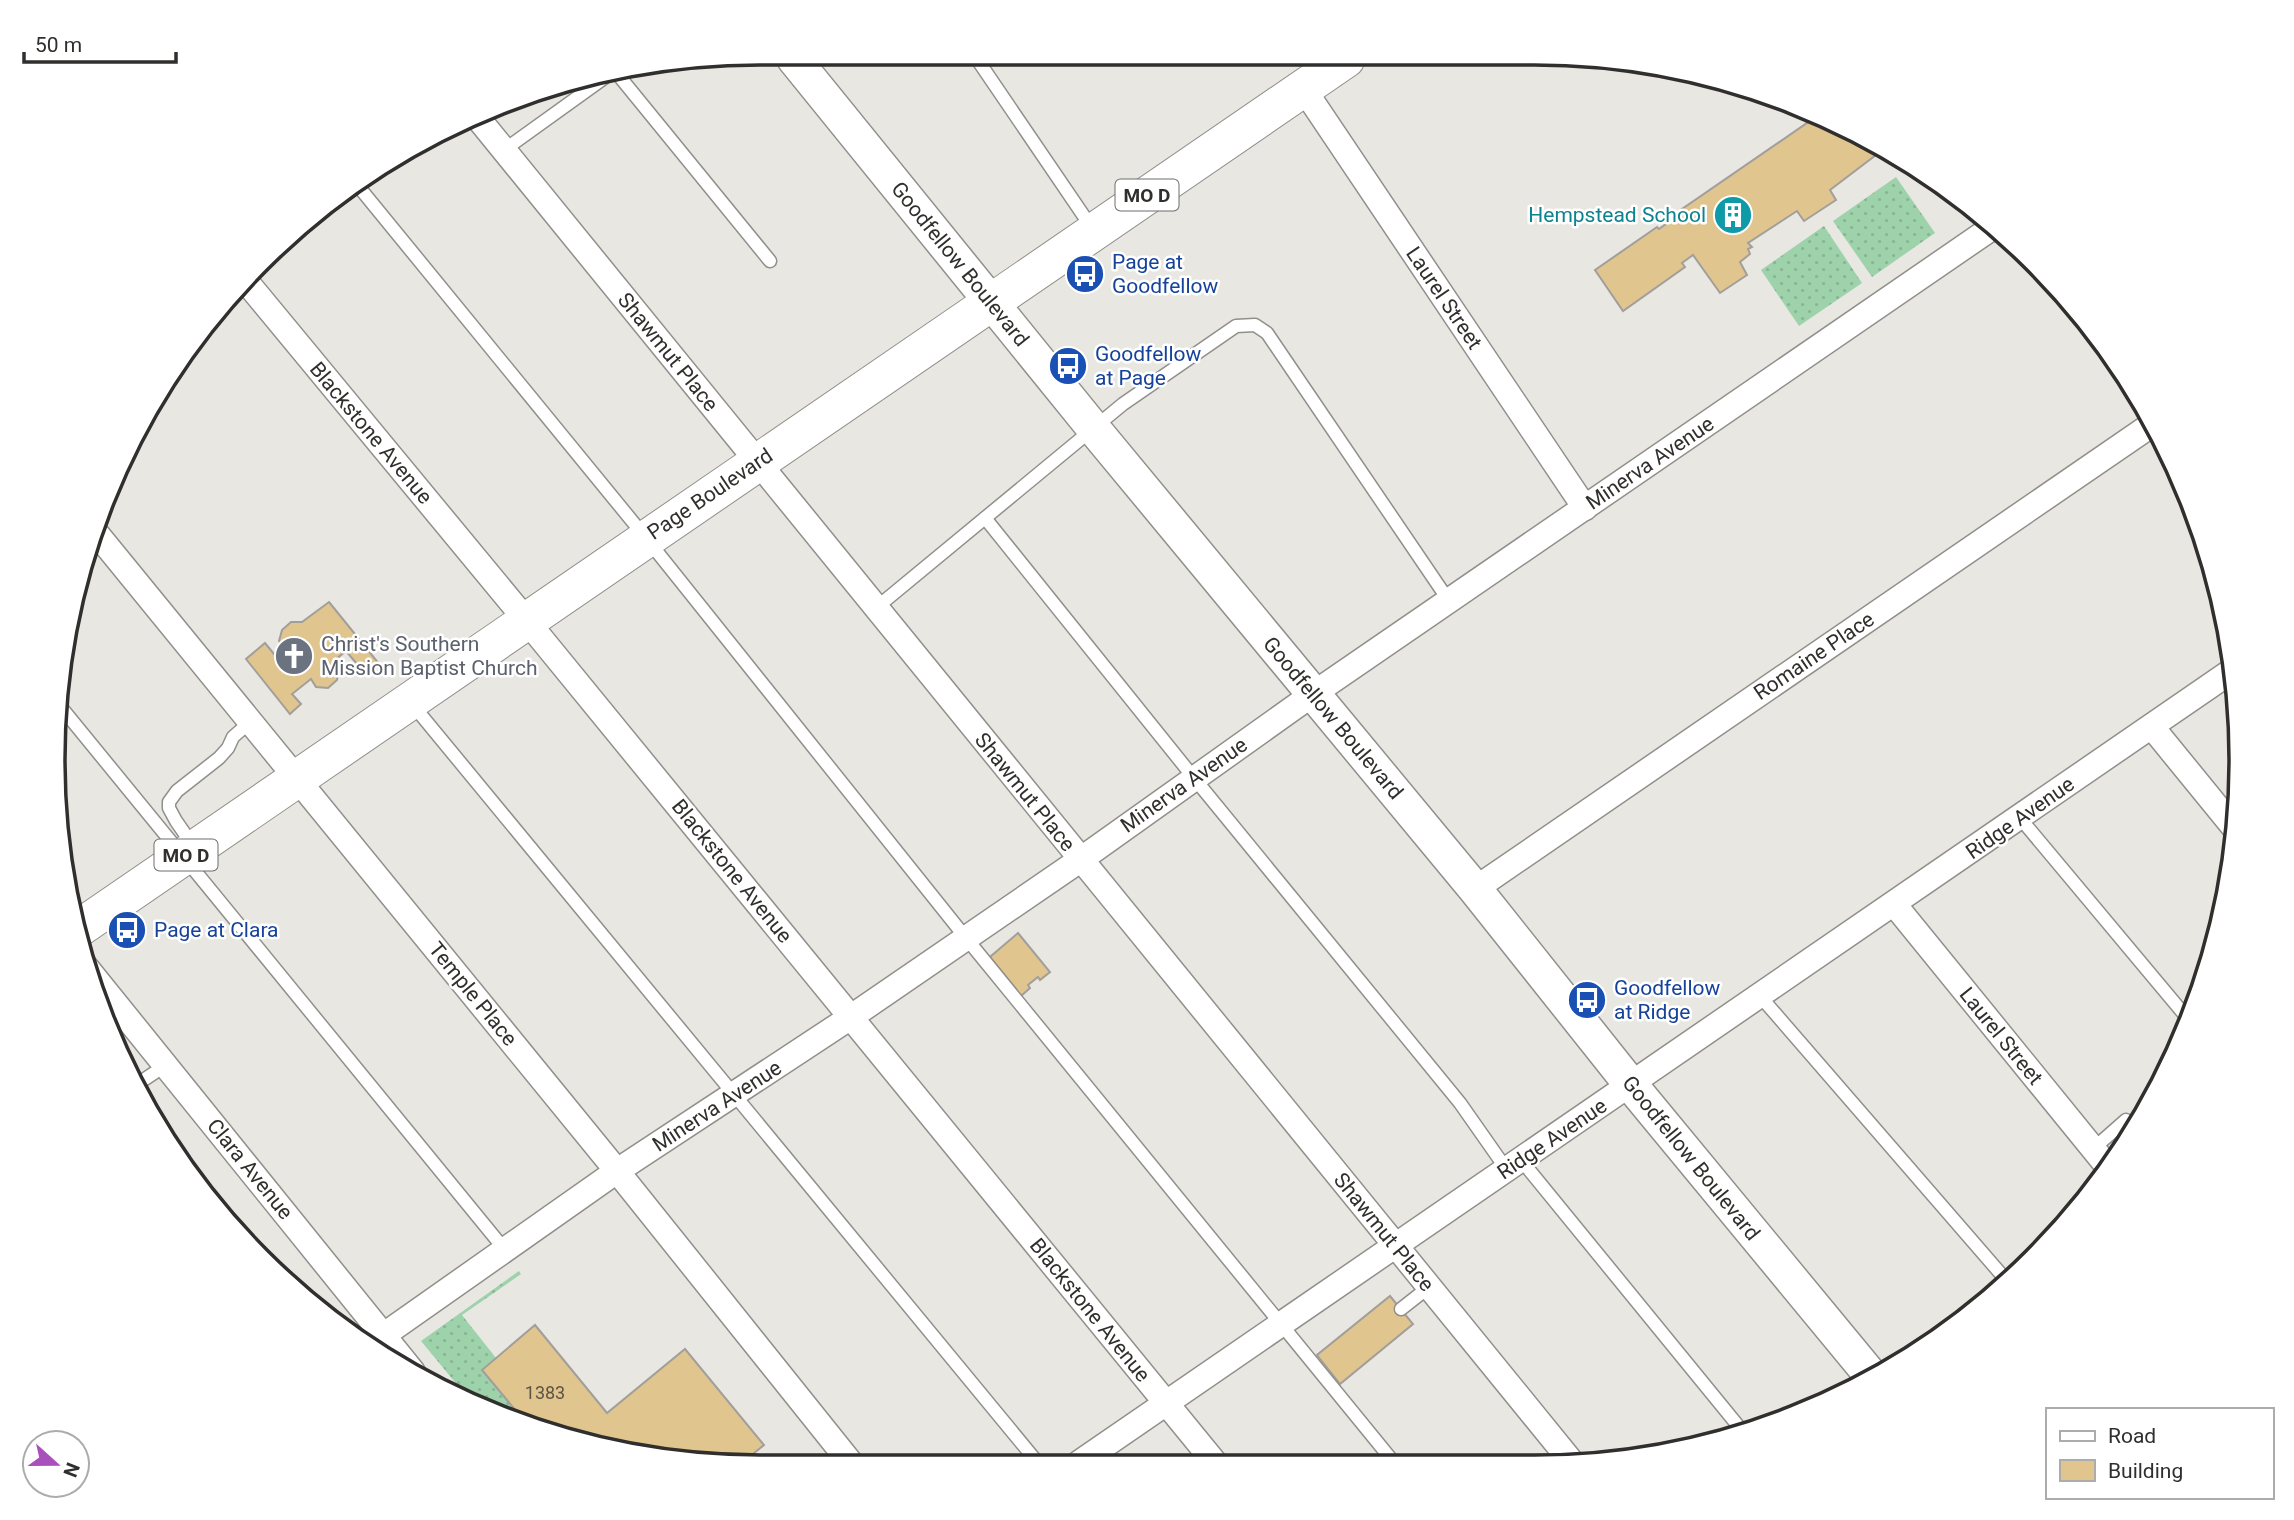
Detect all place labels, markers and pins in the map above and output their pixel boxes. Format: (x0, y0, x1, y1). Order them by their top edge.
building icon: Hempstead School (1712, 194, 1754, 236)
place label: Hempstead School (1528, 203, 1706, 227)
place label: Page at Goodfellow (1112, 250, 1218, 298)
bus stop icon: Page at Goodfellow (1064, 253, 1106, 295)
place label: Goodfellow at Page (1095, 342, 1201, 390)
bus stop icon: Goodfellow at Page (1047, 345, 1089, 387)
place label: Christ's Southern Mission Baptist Church (321, 632, 538, 680)
church icon: Christ's Southern Mission Baptist Church (273, 635, 315, 677)
bus stop icon: Page at Clara (106, 909, 148, 951)
place label: Page at Clara (154, 918, 279, 942)
place label: Goodfellow at Ridge (1614, 976, 1720, 1024)
bus stop icon: Goodfellow at Ridge (1566, 979, 1608, 1021)

